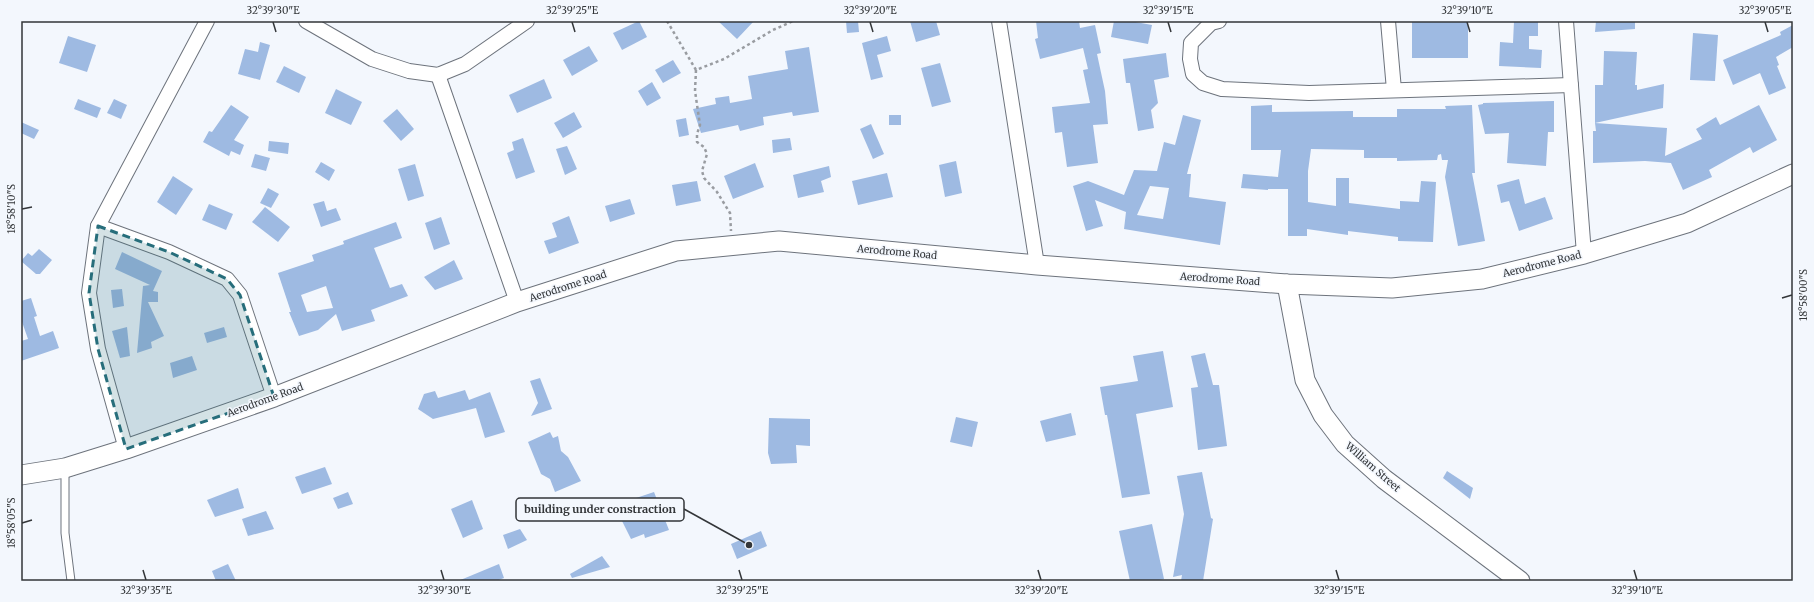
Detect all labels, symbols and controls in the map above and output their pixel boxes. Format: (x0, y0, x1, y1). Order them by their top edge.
text: 32°39'30"E (247, 4, 300, 17)
text: 32°39'25"E (546, 4, 599, 17)
text: 32°39'20"E (843, 4, 897, 17)
text: 32°39'15"E (1143, 4, 1194, 17)
text: 32°39'10"E (1441, 4, 1493, 17)
text: 32°39'05"E (1739, 4, 1792, 17)
text: 18°58'10"S (5, 184, 18, 234)
street label: Aerodrome Road (855, 242, 938, 262)
street label: Aerodrome Road (1500, 248, 1583, 280)
street label: Aerodrome Road (527, 267, 608, 305)
text: 18°58'00"S (1797, 269, 1810, 321)
street label: Aerodrome Road (1178, 270, 1261, 288)
street label: Aerodrome Road (224, 380, 305, 420)
street label: William Street (1342, 439, 1403, 495)
text: 18°58'05"S (5, 498, 18, 548)
callout: building under constraction (516, 498, 684, 521)
text: building under constraction (524, 502, 677, 516)
text: 32°39'35"E (120, 584, 173, 597)
text: 32°39'30"E (418, 584, 471, 597)
text: 32°39'25"E (716, 584, 769, 597)
text: 32°39'20"E (1014, 584, 1068, 597)
text: 32°39'15"E (1314, 584, 1365, 597)
text: 32°39'10"E (1611, 584, 1663, 597)

